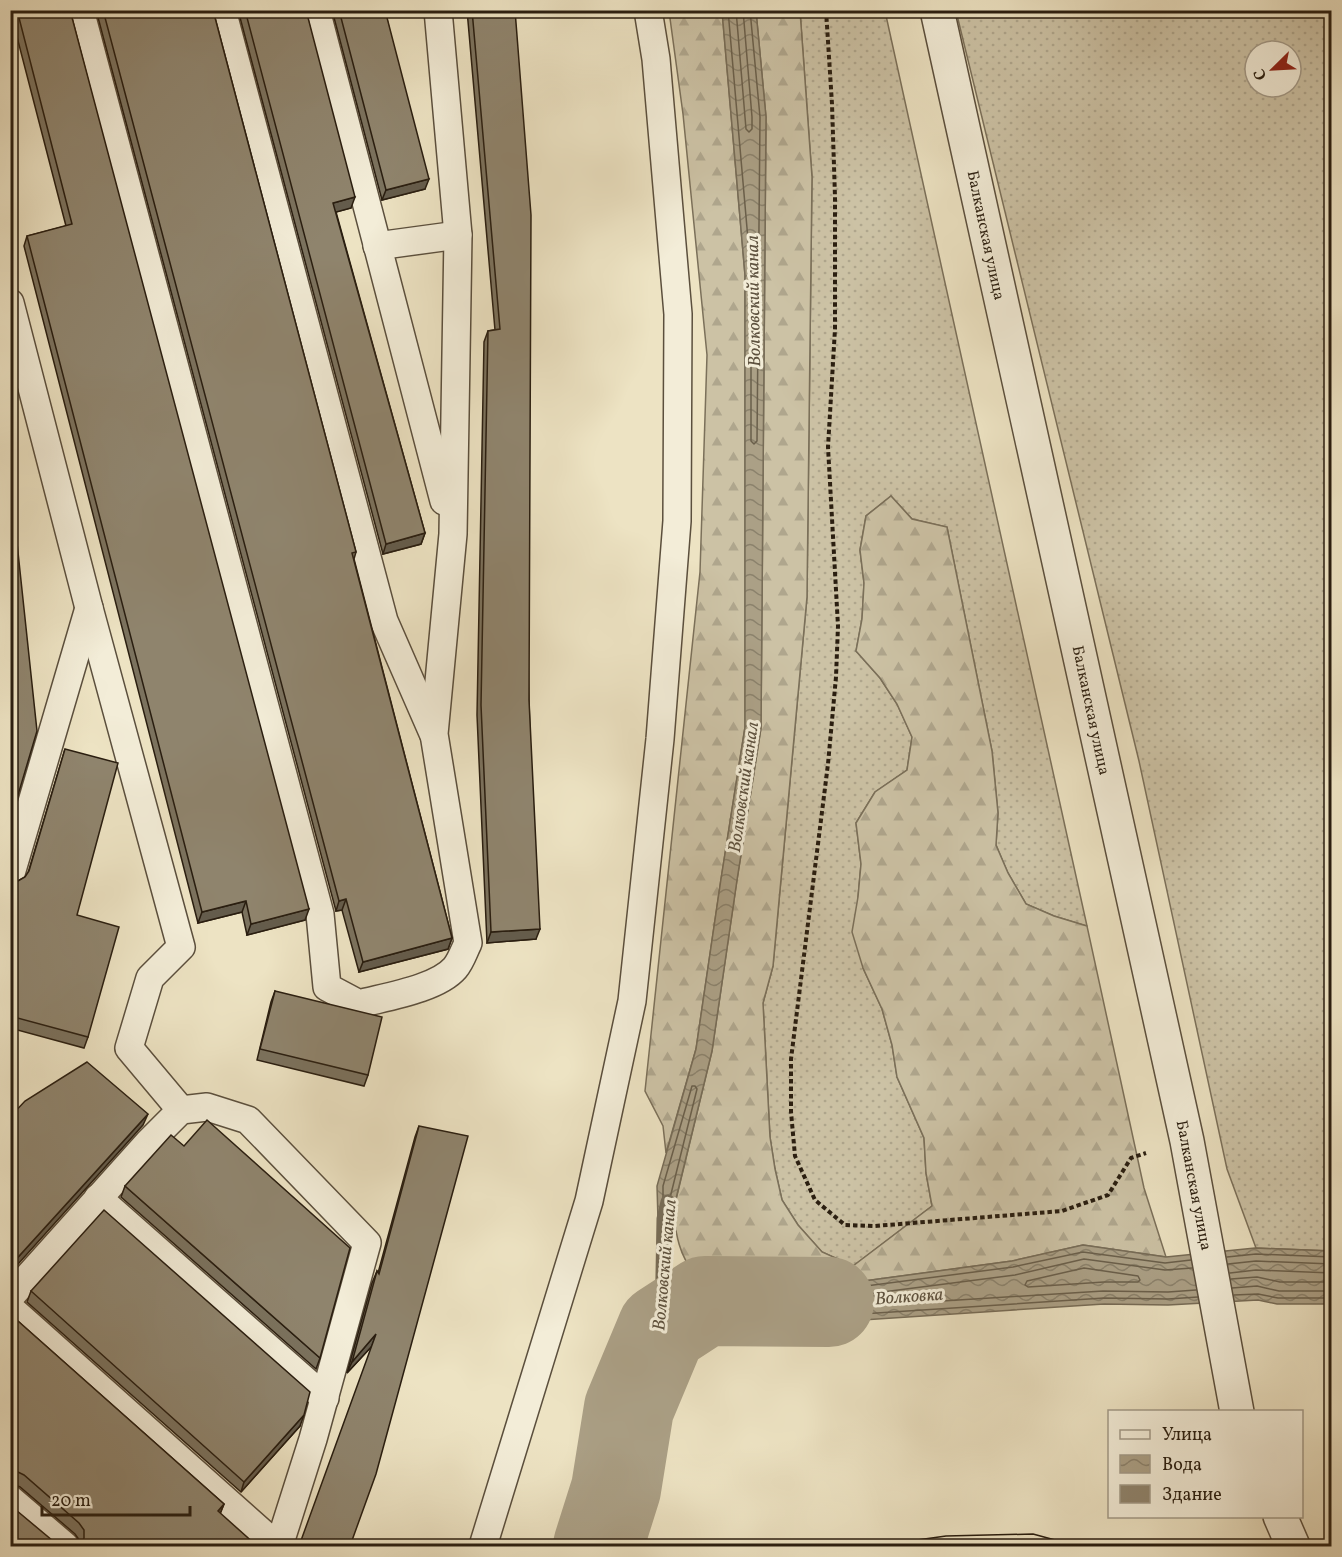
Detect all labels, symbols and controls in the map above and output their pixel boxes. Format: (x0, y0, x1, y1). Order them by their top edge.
north arrow (1243, 39, 1303, 99)
text: С (1249, 65, 1273, 83)
street label: Балканская улица (961, 169, 1010, 302)
water label: Волковский канал (741, 235, 768, 367)
street label: Балканская улица (1066, 644, 1115, 777)
water label: Волковский канал (723, 720, 766, 854)
street label: Балканская улица (1170, 1118, 1216, 1252)
water label: Волковский канал (647, 1198, 684, 1332)
water label: Волковка (874, 1283, 944, 1312)
legend (1108, 1410, 1303, 1518)
text: Улица (1162, 1423, 1212, 1448)
text: Вода (1162, 1453, 1202, 1478)
scale bar (42, 1479, 190, 1517)
text: Здание (1162, 1483, 1222, 1508)
text: 20 m (51, 1489, 91, 1514)

